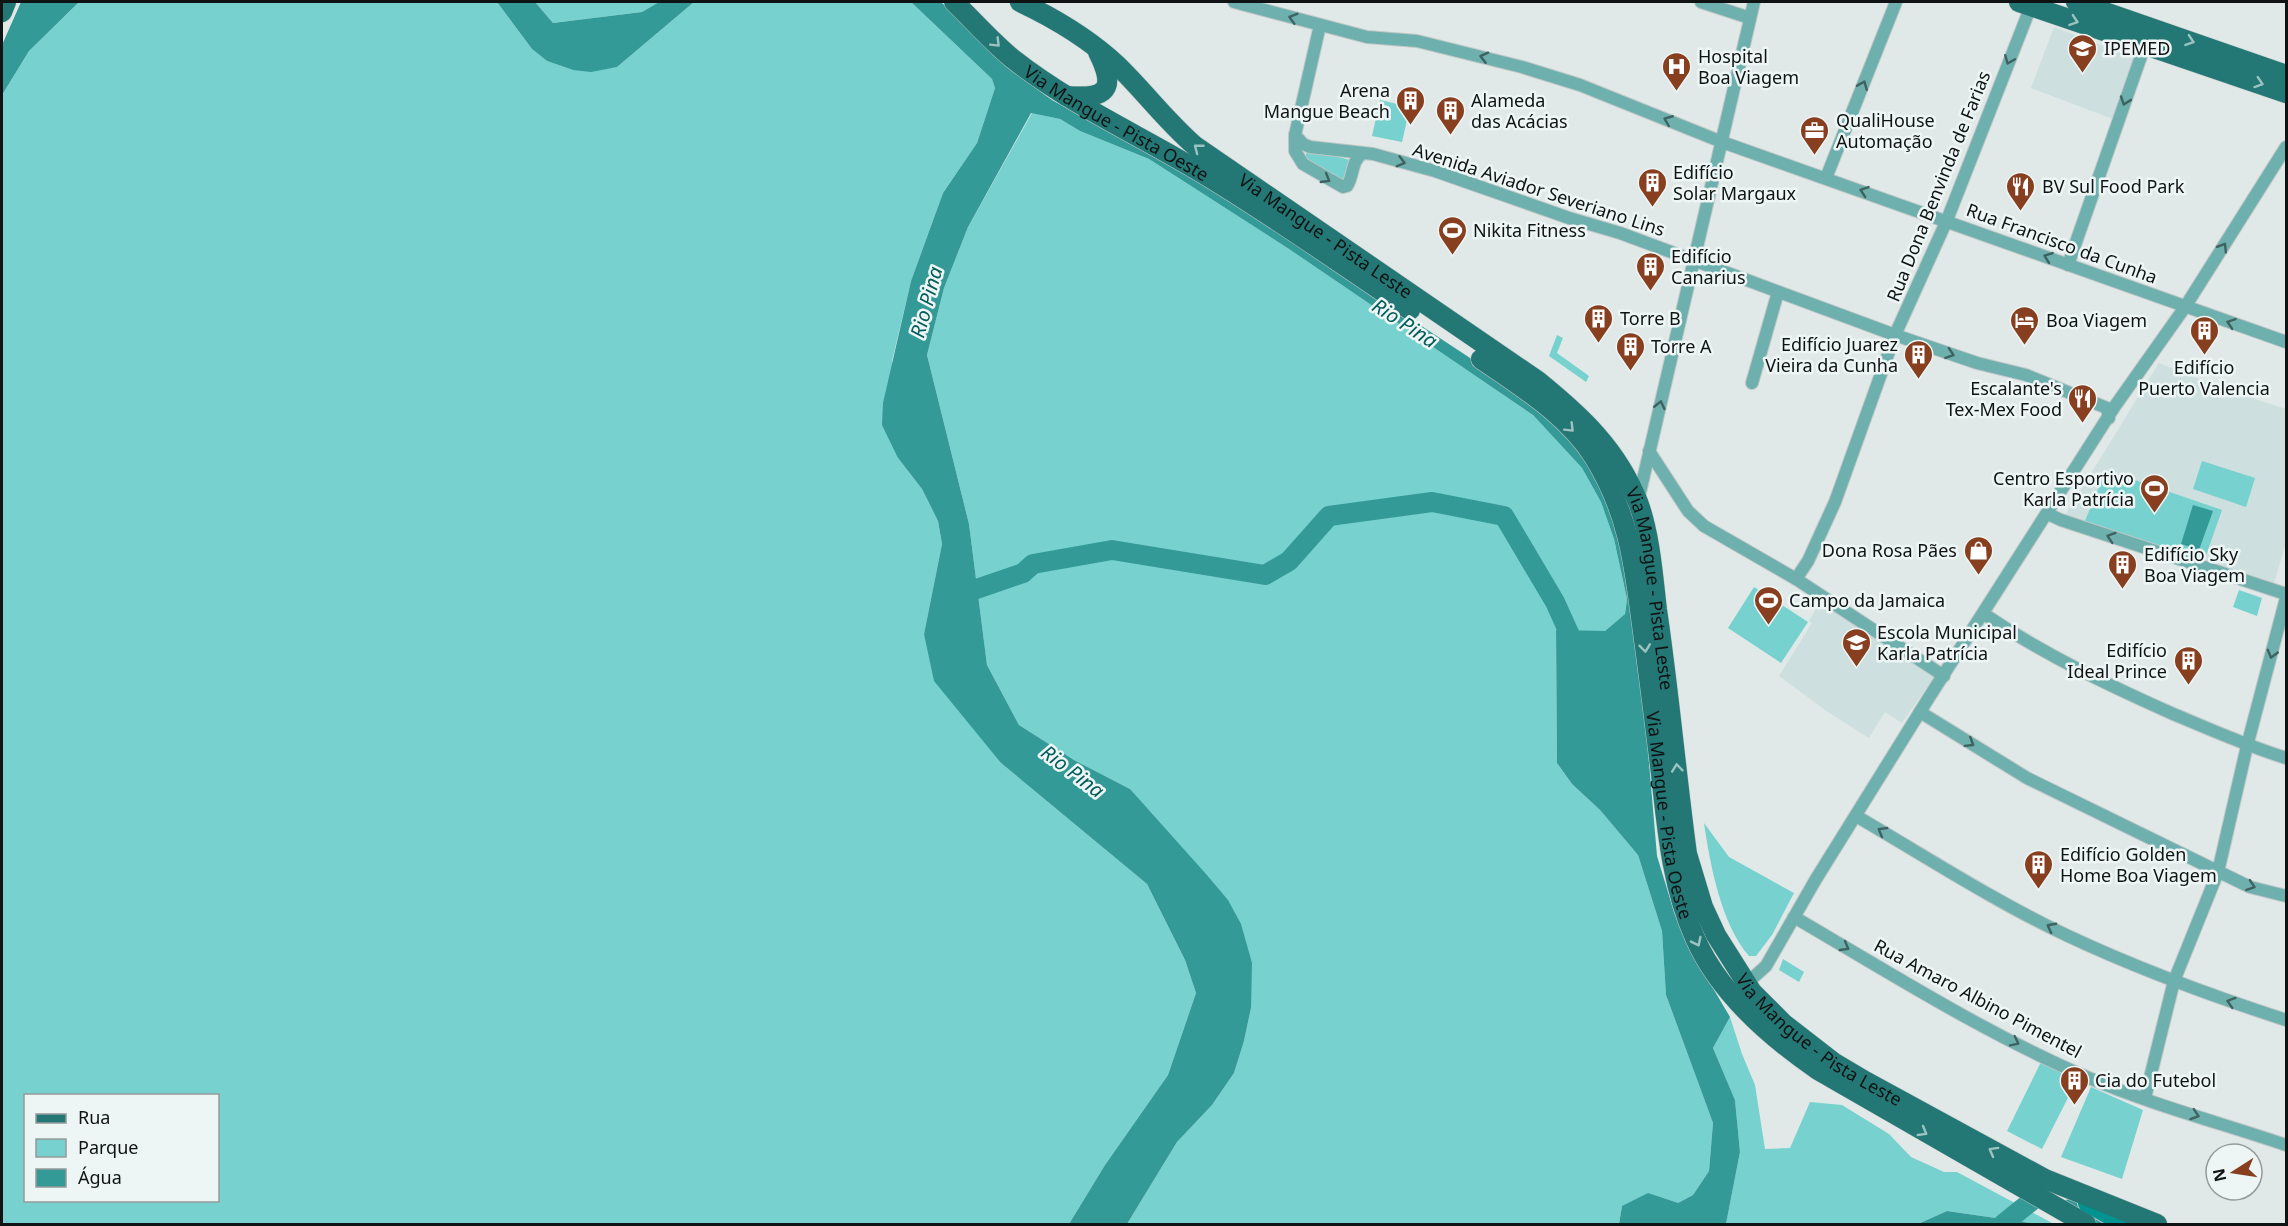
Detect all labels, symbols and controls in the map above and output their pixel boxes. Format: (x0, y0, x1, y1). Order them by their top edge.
one-way arrow (1289, 13, 1299, 25)
one-way arrow (2068, 13, 2079, 26)
school or university icon: IPEMED (2067, 32, 2099, 74)
one-way arrow (2185, 34, 2195, 47)
one-way arrow (988, 35, 999, 46)
place label: IPEMED (2104, 36, 2170, 60)
place label: Hospital Boa Viagem (1698, 44, 1799, 89)
hospital icon: Hospital Boa Viagem (1661, 50, 1693, 92)
one-way arrow (1479, 52, 1489, 65)
one-way arrow (2004, 54, 2016, 65)
street label: Via Mangue - Pista Oeste (1019, 59, 1214, 186)
street label: Rua Dona Benvinda de Farias (1881, 67, 1995, 305)
one-way arrow (2253, 76, 2264, 89)
place label: Arena Mangue Beach (1264, 78, 1390, 123)
one-way arrow (1856, 80, 1868, 91)
building icon: Arena Mangue Beach (1395, 84, 1427, 126)
place label: Alameda das Acácias (1471, 88, 1568, 133)
building icon: Alameda das Acácias (1434, 94, 1466, 136)
one-way arrow (2120, 95, 2133, 106)
place label: QualiHouse Automação (1836, 108, 1935, 153)
office icon: QualiHouse Automação (1799, 114, 1831, 156)
one-way arrow (1663, 115, 1674, 128)
street label: Avenida Aviador Severiano Lins (1410, 137, 1668, 241)
one-way arrow (1194, 145, 1205, 156)
one-way arrow (1395, 155, 1406, 167)
place label: Edifício Solar Margaux (1673, 160, 1797, 205)
building icon: Edifício Solar Margaux (1636, 166, 1668, 208)
street label: Via Mangue - Pista Leste (1234, 168, 1417, 304)
restaurant icon: BV Sul Food Park (2005, 170, 2037, 212)
one-way arrow (1320, 171, 1330, 183)
place label: BV Sul Food Park (2042, 174, 2185, 198)
one-way arrow (1859, 186, 1870, 199)
street label: Rua Francisco da Cunha (1963, 197, 2161, 289)
sports icon: Nikita Fitness (1436, 214, 1468, 256)
place label: Nikita Fitness (1473, 218, 1586, 242)
one-way arrow (2216, 243, 2227, 254)
place label: Edifício Canarius (1671, 244, 1746, 289)
building icon: Edifício Canarius (1634, 250, 1666, 292)
one-way arrow (2043, 252, 2053, 265)
water label: Rio Pina (904, 263, 948, 341)
water label: Rio Pina (1367, 292, 1443, 354)
building icon: Torre B (1583, 302, 1615, 344)
hotel icon: Boa Viagem (2009, 304, 2041, 346)
place label: Torre B (1620, 306, 1681, 330)
place label: Boa Viagem (2046, 308, 2147, 332)
building icon: Edifício Puerto Valencia (2188, 314, 2220, 356)
one-way arrow (2226, 318, 2237, 330)
building icon: Torre A (1614, 330, 1646, 372)
place label: Edifício Juarez Vieira da Cunha (1765, 332, 1898, 377)
place label: Torre A (1651, 334, 1712, 358)
building icon: Edifício Juarez Vieira da Cunha (1903, 338, 1935, 380)
one-way arrow (1945, 347, 1955, 359)
place label: Edifício Puerto Valencia (2138, 355, 2270, 400)
place label: Escalante's Tex-Mex Food (1946, 376, 2062, 421)
restaurant icon: Escalante's Tex-Mex Food (2067, 382, 2099, 424)
one-way arrow (1652, 400, 1665, 410)
one-way arrow (1562, 421, 1573, 432)
place label: Centro Esportivo Karla Patrícia (1993, 466, 2134, 511)
sports icon: Centro Esportivo Karla Patrícia (2139, 472, 2171, 514)
street label: Via Mangue - Pista Leste (1621, 483, 1679, 691)
one-way arrow (2106, 532, 2117, 544)
shop icon: Dona Rosa Pães (1962, 534, 1994, 576)
place label: Dona Rosa Pães (1822, 538, 1957, 562)
place label: Edifício Sky Boa Viagem (2144, 542, 2245, 587)
building icon: Edifício Sky Boa Viagem (2107, 548, 2139, 590)
sports icon: Campo da Jamaica (1752, 584, 1784, 626)
place label: Campo da Jamaica (1789, 588, 1945, 612)
place label: Escola Municipal Karla Patrícia (1877, 620, 2017, 665)
school or university icon: Escola Municipal Karla Patrícia (1840, 626, 1872, 668)
place label: Edifício Ideal Prince (2067, 638, 2167, 683)
one-way arrow (1638, 643, 1651, 652)
building icon: Edifício Ideal Prince (2172, 644, 2204, 686)
one-way arrow (2266, 649, 2279, 659)
street label: Via Mangue - Pista Oeste (1641, 710, 1698, 922)
one-way arrow (1964, 735, 1974, 747)
water label: Rio Pina (1036, 738, 1110, 804)
one-way arrow (1671, 763, 1684, 772)
one-way arrow (1878, 826, 1888, 838)
place label: Edifício Golden Home Boa Viagem (2060, 842, 2217, 887)
building icon: Edifício Golden Home Boa Viagem (2023, 848, 2055, 890)
one-way arrow (2246, 879, 2256, 892)
one-way arrow (2047, 923, 2057, 934)
street label: Rua Amaro Albino Pimentel (1870, 933, 2086, 1063)
one-way arrow (1690, 935, 1702, 946)
one-way arrow (1839, 939, 1849, 951)
street label: Via Mangue - Pista Leste (1731, 968, 1906, 1111)
one-way arrow (2226, 997, 2237, 1009)
one-way arrow (2009, 1034, 2020, 1046)
building icon: Cia do Futebol (2058, 1064, 2090, 1106)
place label: Cia do Futebol (2095, 1068, 2216, 1092)
legend (24, 1094, 219, 1202)
text: Rua (78, 1105, 110, 1129)
one-way arrow (2189, 1107, 2200, 1120)
one-way arrow (1917, 1125, 1927, 1136)
text: Parque (78, 1135, 138, 1159)
north arrow (2204, 1142, 2264, 1202)
one-way arrow (1989, 1147, 1999, 1158)
text: Água (78, 1165, 122, 1189)
text: N (2207, 1166, 2231, 1184)

